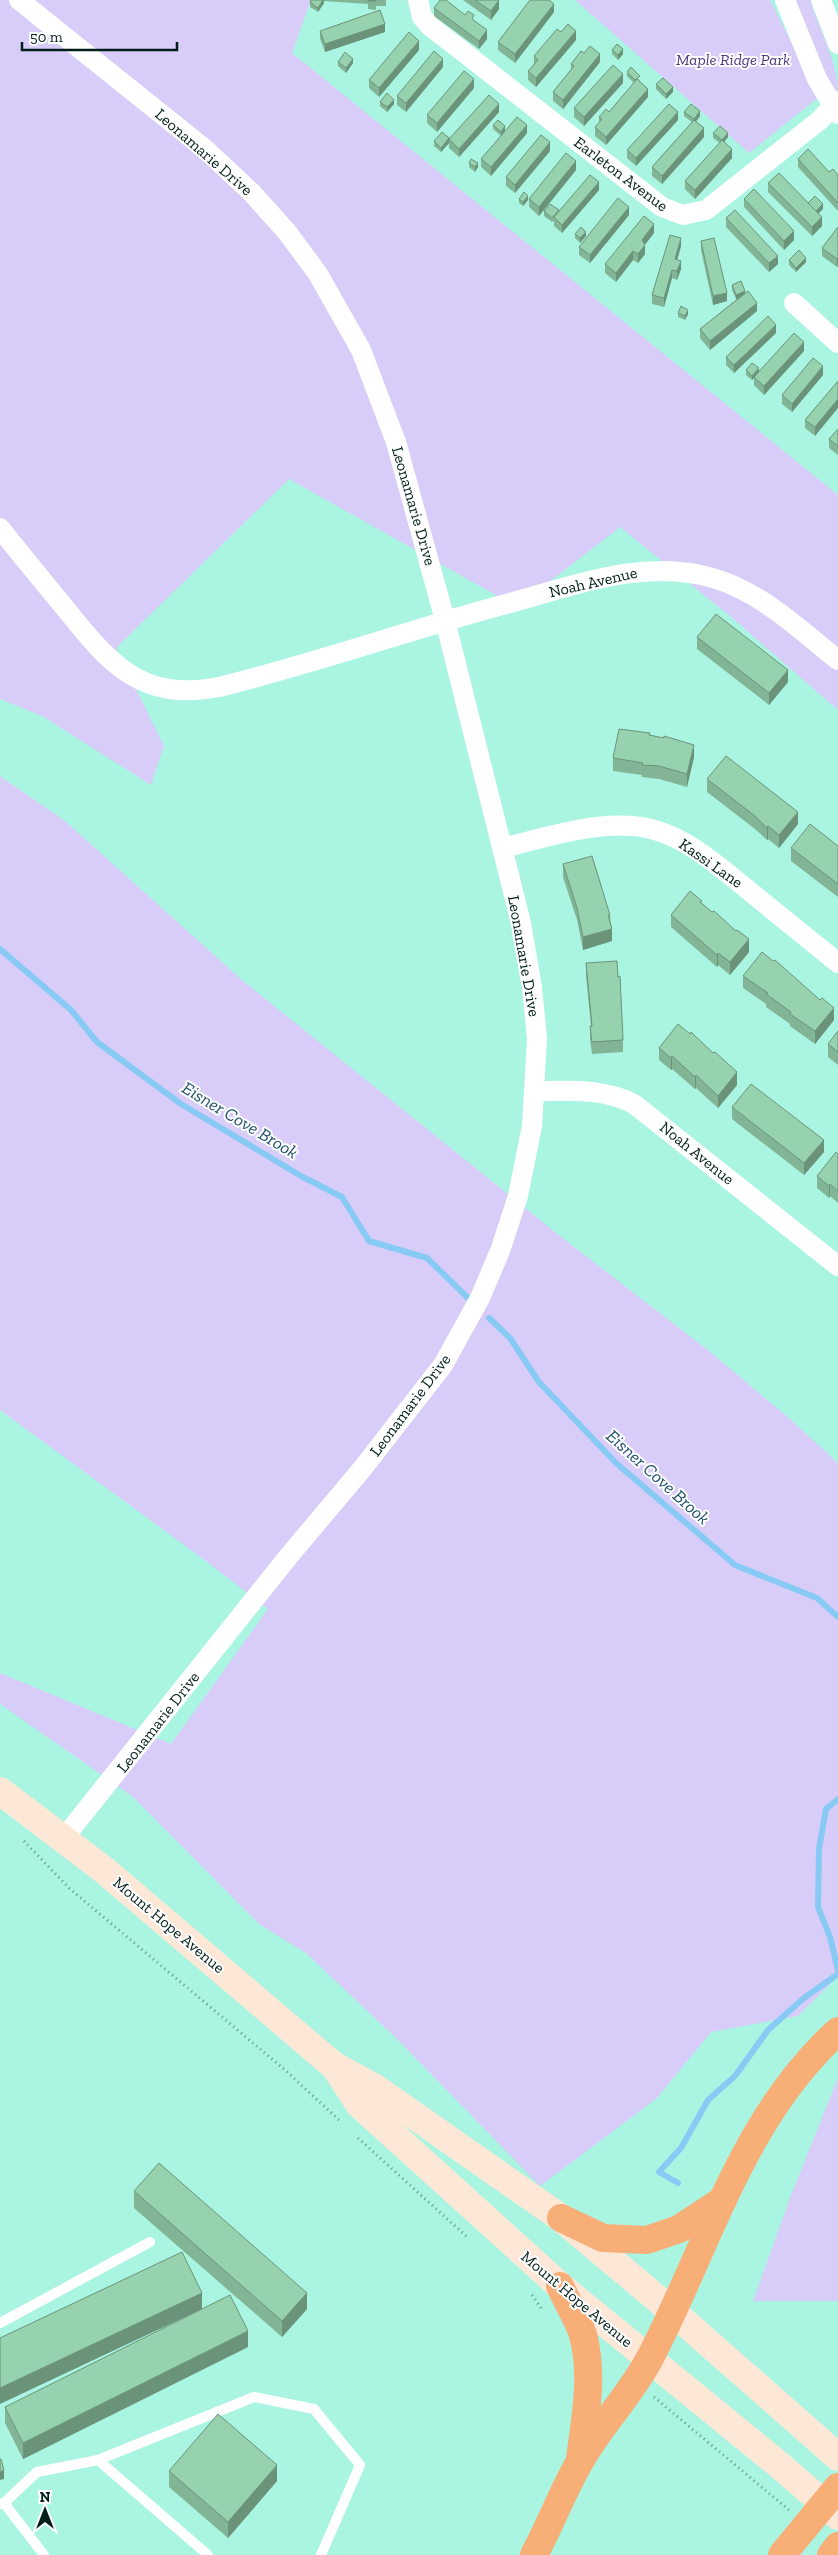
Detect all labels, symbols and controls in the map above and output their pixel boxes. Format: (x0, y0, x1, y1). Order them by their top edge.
scale bar (22, 20, 178, 52)
text: 50 m (30, 28, 63, 46)
park label: Maple Ridge Park (676, 50, 790, 69)
street label: Leonamarie Drive (151, 105, 257, 199)
street label: Earleton Avenue (570, 133, 672, 215)
street label: Leonamarie Drive (388, 444, 440, 568)
street label: Noah Avenue (547, 563, 639, 601)
street label: Kassi Lane (676, 834, 746, 892)
street label: Leonamarie Drive (504, 894, 544, 1018)
water label: Eisner Cove Brook (178, 1077, 302, 1163)
street label: Noah Avenue (656, 1117, 738, 1189)
street label: Leonamarie Drive (365, 1350, 455, 1460)
water label: Eisner Cove Brook (602, 1425, 714, 1529)
street label: Leonamarie Drive (113, 1668, 203, 1776)
street label: Mount Hope Avenue (109, 1873, 229, 1977)
street label: Mount Hope Avenue (517, 2247, 637, 2351)
north arrow (20, 2485, 70, 2535)
text: N (40, 2489, 51, 2506)

